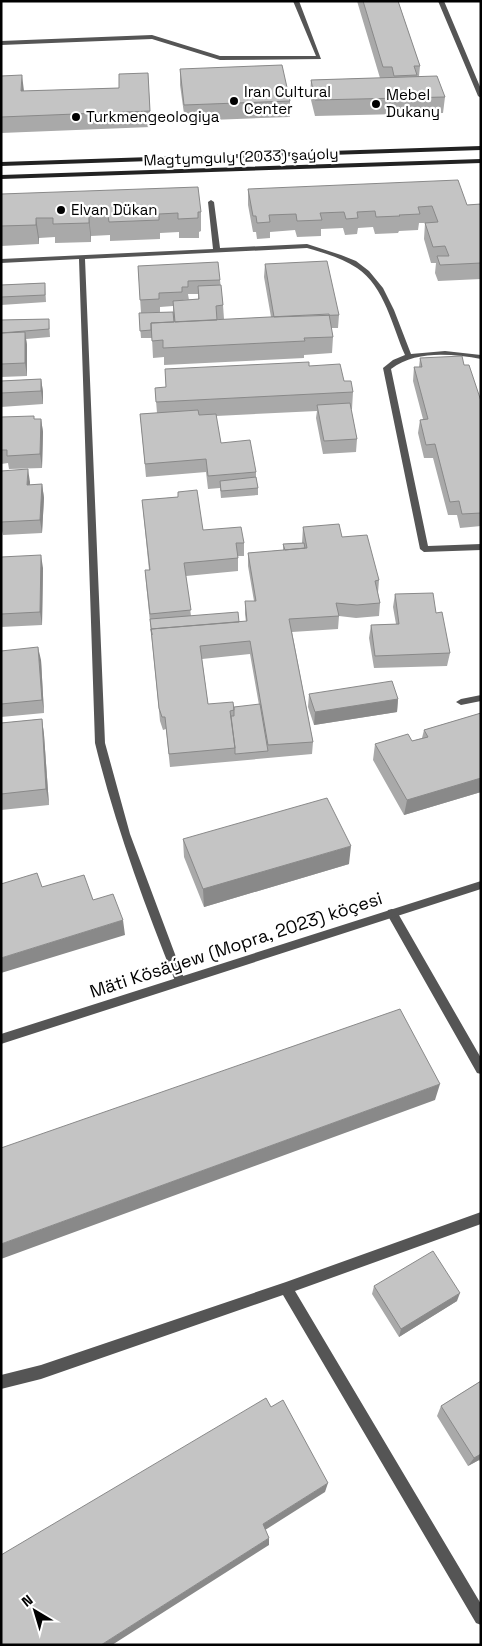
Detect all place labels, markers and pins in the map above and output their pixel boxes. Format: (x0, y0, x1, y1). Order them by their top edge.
place label: Iran Cultural Center (244, 82, 331, 118)
place label: Mebel Dukany (386, 85, 440, 121)
marker: Iran Cultural Center (228, 95, 240, 107)
marker: Mebel Dukany (370, 98, 382, 110)
place label: Turkmengeologiya (86, 107, 220, 126)
marker: Turkmengeologiya (70, 111, 82, 123)
place label: Elvan Dükan (71, 200, 158, 219)
marker: Elvan Dükan (55, 204, 67, 216)

